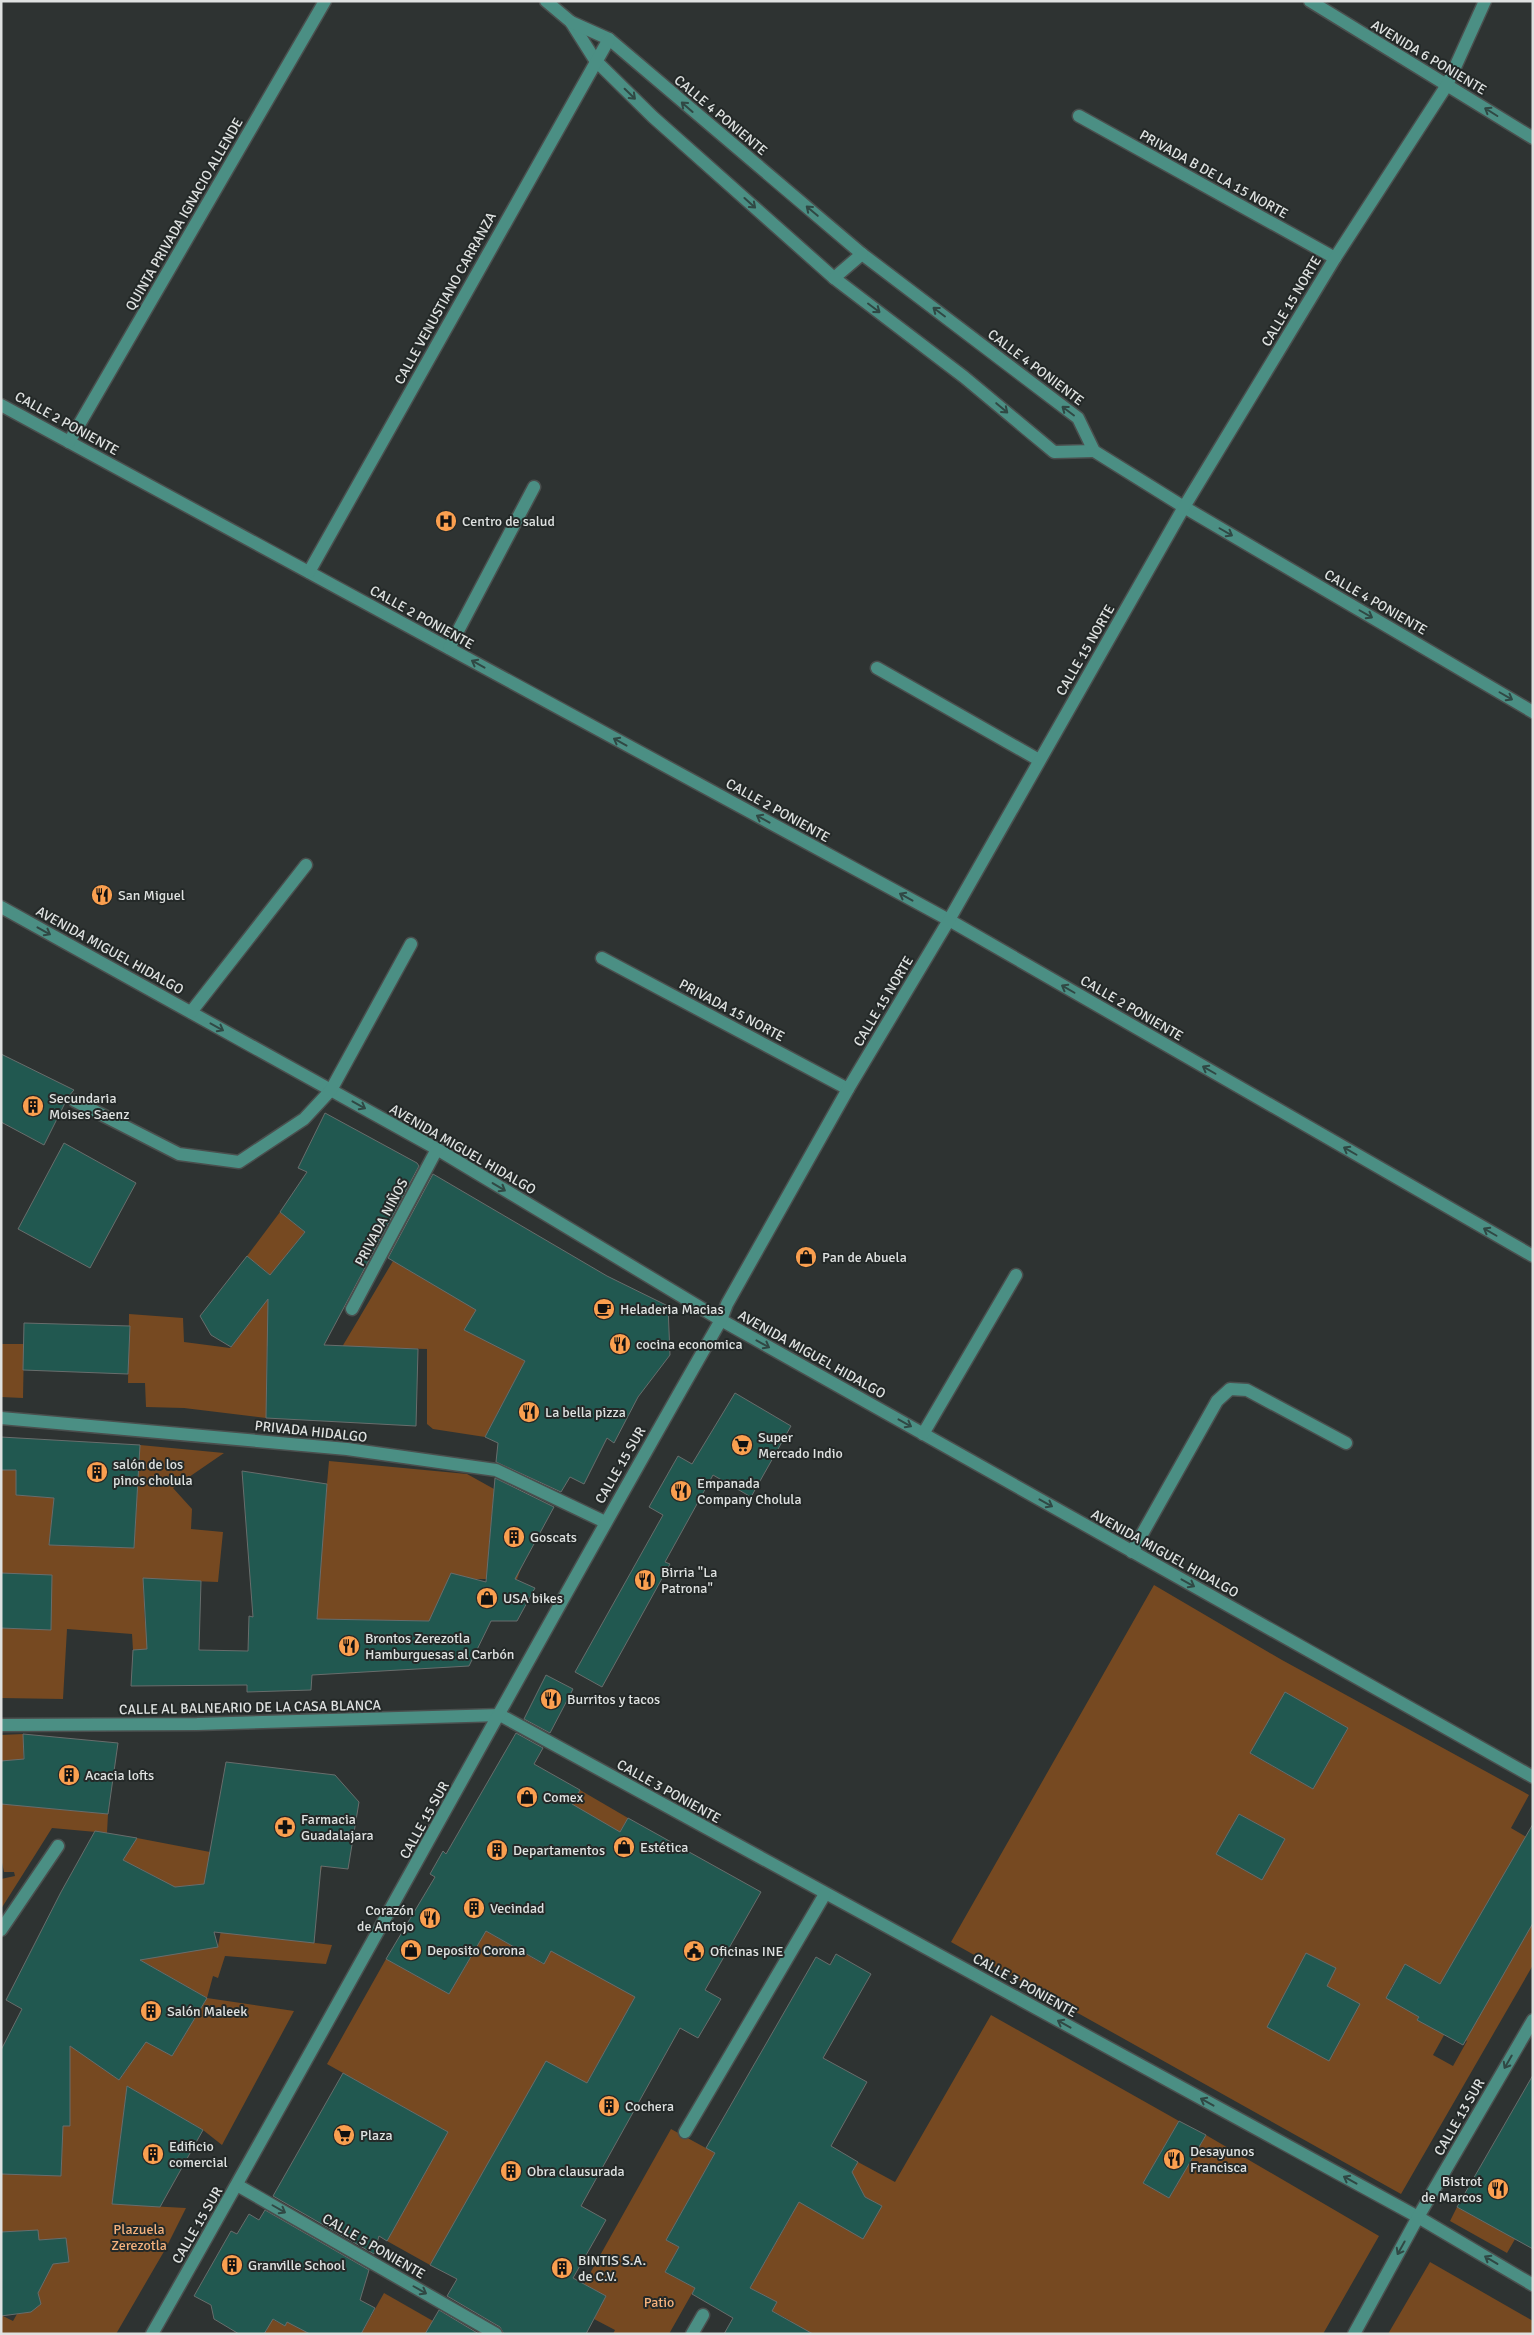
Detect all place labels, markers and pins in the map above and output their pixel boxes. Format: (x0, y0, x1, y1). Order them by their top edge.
hospital icon: Centro de salud (434, 509, 458, 533)
place label: Centro de salud (462, 513, 555, 530)
restaurant icon: San Miguel (90, 883, 114, 907)
place label: San Miguel (118, 887, 185, 904)
place label: Secundaria Moises Saenz (49, 1090, 129, 1123)
building icon: Secundaria Moises Saenz (21, 1094, 45, 1118)
shop icon: Pan de Abuela (794, 1245, 818, 1269)
place label: Pan de Abuela (822, 1249, 907, 1266)
cafe icon: Heladeria Macias (592, 1297, 616, 1321)
place label: Heladeria Macias (620, 1301, 724, 1318)
restaurant icon: cocina economica (608, 1332, 632, 1356)
place label: cocina economica (636, 1336, 743, 1353)
restaurant icon: La bella pizza (517, 1400, 541, 1424)
place label: La bella pizza (545, 1404, 626, 1421)
place label: Super Mercado Indio (758, 1429, 843, 1462)
supermarket icon: Super Mercado Indio (730, 1433, 754, 1457)
place label: salón de los pinos cholula (113, 1456, 193, 1489)
building icon: salón de los pinos cholula (85, 1460, 109, 1484)
place label: Empanada Company Cholula (697, 1475, 802, 1508)
restaurant icon: Empanada Company Cholula (669, 1479, 693, 1503)
building icon: Goscats (502, 1525, 526, 1549)
place label: Goscats (530, 1529, 577, 1546)
place label: Birria "La Patrona" (661, 1564, 717, 1597)
restaurant icon: Birria "La Patrona" (633, 1568, 657, 1592)
shop icon: USA bikes (475, 1586, 499, 1610)
place label: USA bikes (503, 1590, 563, 1607)
place label: Brontos Zerezotla Hamburguesas al Carbón (365, 1630, 514, 1663)
restaurant icon: Brontos Zerezotla Hamburguesas al Carbón (337, 1634, 361, 1658)
restaurant icon: Burritos y tacos (539, 1687, 563, 1711)
place label: Burritos y tacos (567, 1691, 660, 1708)
building icon: Acacia lofts (57, 1763, 81, 1787)
place label: Acacia lofts (85, 1767, 154, 1784)
shop icon: Comex (515, 1785, 539, 1809)
place label: Comex (543, 1789, 584, 1806)
place label: Farmacia Guadalajara (301, 1811, 374, 1844)
pharmacy icon: Farmacia Guadalajara (273, 1815, 297, 1839)
shop icon: Estética (612, 1835, 636, 1859)
building icon: Departamentos (485, 1838, 509, 1862)
place label: Estética (640, 1839, 688, 1856)
place label: Departamentos (513, 1842, 605, 1859)
building icon: Vecindad (462, 1896, 486, 1920)
place label: Vecindad (490, 1900, 544, 1917)
place label: Corazón de Antojo (357, 1902, 414, 1935)
restaurant icon: Corazón de Antojo (418, 1906, 442, 1930)
shop icon: Deposito Corona (399, 1938, 423, 1962)
public building icon: Oficinas INE (682, 1939, 706, 1963)
place label: Deposito Corona (427, 1942, 525, 1959)
place label: Oficinas INE (710, 1943, 783, 1960)
building icon: Salón Maleek (139, 1999, 163, 2023)
place label: Salón Maleek (167, 2003, 247, 2020)
building icon: Cochera (597, 2094, 621, 2118)
place label: Cochera (625, 2098, 674, 2115)
supermarket icon: Plaza (332, 2123, 356, 2147)
place label: Plaza (360, 2127, 393, 2144)
place label: Edificio comercial (169, 2138, 228, 2171)
building icon: Edificio comercial (141, 2142, 165, 2166)
place label: Desayunos Francisca (1190, 2143, 1254, 2176)
restaurant icon: Desayunos Francisca (1162, 2147, 1186, 2171)
building icon: Obra clausurada (499, 2159, 523, 2183)
place label: Obra clausurada (527, 2163, 625, 2180)
place label: Bistrot de Marcos (1421, 2173, 1482, 2206)
restaurant icon: Bistrot de Marcos (1486, 2177, 1510, 2201)
place label: BINTIS S.A. de C.V. (578, 2252, 646, 2285)
building icon: Granville School (220, 2253, 244, 2277)
building icon: BINTIS S.A. de C.V. (550, 2256, 574, 2280)
place label: Granville School (248, 2257, 345, 2274)

